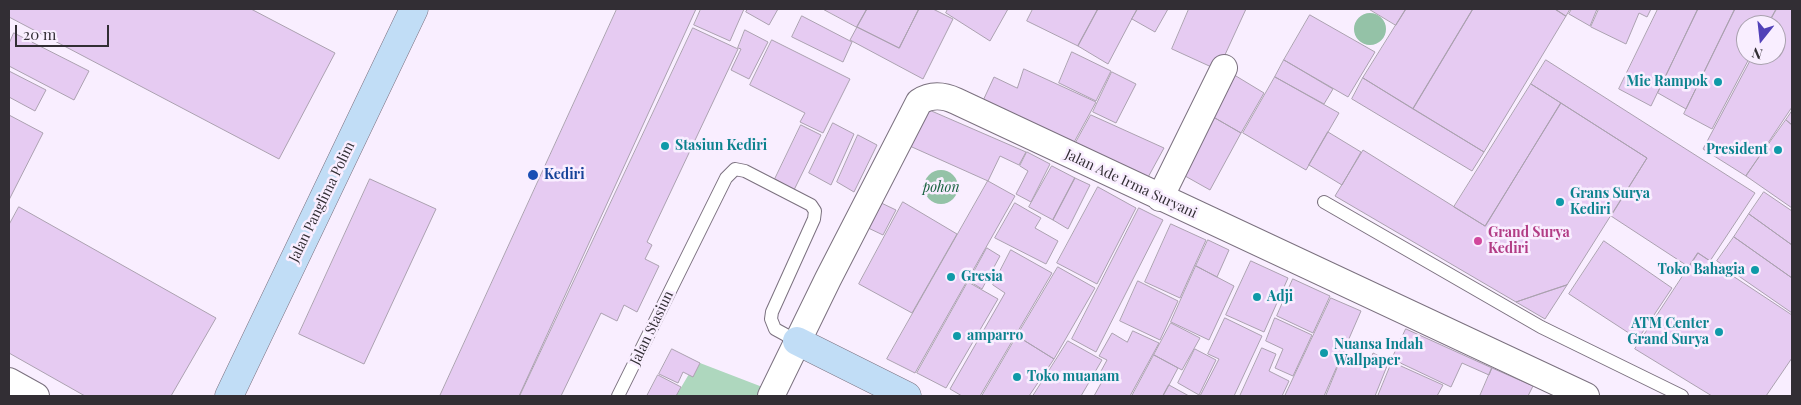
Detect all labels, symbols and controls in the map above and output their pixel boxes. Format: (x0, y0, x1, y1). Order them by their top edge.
scale bar (18, 15, 111, 47)
north arrow (1736, 15, 1786, 65)
text: 20 m (23, 24, 56, 44)
text: N (1750, 43, 1764, 64)
place label: Mie Rampok (1626, 74, 1708, 90)
marker: Mie Rampok (1712, 76, 1724, 88)
place label: Stasiun Kediri (675, 138, 767, 154)
street label: Jalan Panglima Polim (286, 139, 358, 265)
marker: Stasiun Kediri (659, 140, 671, 152)
place label: President (1706, 142, 1768, 158)
marker: President (1772, 144, 1784, 156)
street label: Jalan Ade Irma Suryani (1062, 146, 1200, 222)
place label: Kediri (544, 167, 585, 183)
marker: Kediri (526, 168, 540, 182)
park label: pohon (922, 180, 960, 196)
place label: Grans Surya Kediri (1570, 186, 1650, 218)
marker: Grans Surya Kediri (1554, 196, 1566, 208)
place label: Grand Surya Kediri (1488, 225, 1570, 258)
marker: Grand Surya Kediri (1472, 235, 1484, 247)
place label: Toko Bahagia (1658, 262, 1745, 278)
marker: Toko Bahagia (1749, 264, 1761, 276)
place label: Gresia (961, 269, 1003, 285)
marker: Gresia (945, 271, 957, 283)
street label: Jalan Stasiun (627, 288, 677, 368)
place label: Adji (1267, 289, 1293, 305)
marker: Adji (1251, 291, 1263, 303)
place label: ATM Center Grand Surya (1627, 316, 1709, 348)
marker: ATM Center Grand Surya (1713, 326, 1725, 338)
place label: amparro (967, 328, 1023, 344)
marker: amparro (951, 330, 963, 342)
place label: Nuansa Indah Wallpaper (1334, 337, 1423, 370)
marker: Nuansa Indah Wallpaper (1318, 347, 1330, 359)
place label: Toko muanam (1027, 369, 1120, 385)
marker: Toko muanam (1011, 371, 1023, 383)

